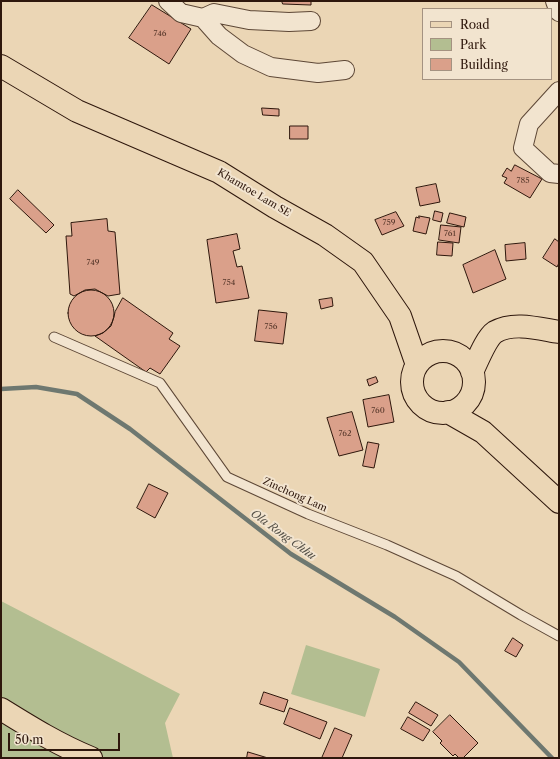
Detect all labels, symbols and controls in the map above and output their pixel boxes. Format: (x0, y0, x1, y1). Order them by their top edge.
legend (422, 8, 552, 80)
text: Road (460, 17, 490, 32)
house number: 746 (153, 29, 167, 39)
text: Park (460, 37, 486, 52)
text: Building (460, 57, 508, 72)
street label: Khamtoe Lam SE (215, 166, 293, 220)
house number: 785 (516, 176, 530, 186)
house number: 759 (383, 218, 395, 228)
house number: 761 (444, 229, 456, 239)
house number: 749 (86, 258, 100, 268)
house number: 754 (223, 278, 235, 288)
house number: 756 (265, 322, 277, 332)
house number: 760 (371, 406, 385, 416)
house number: 762 (338, 429, 352, 439)
street label: Zinchong Lam (261, 475, 329, 515)
water label: Ola Rong Chhu (248, 507, 318, 563)
scale bar (10, 725, 122, 751)
text: 50 m (15, 732, 44, 747)

